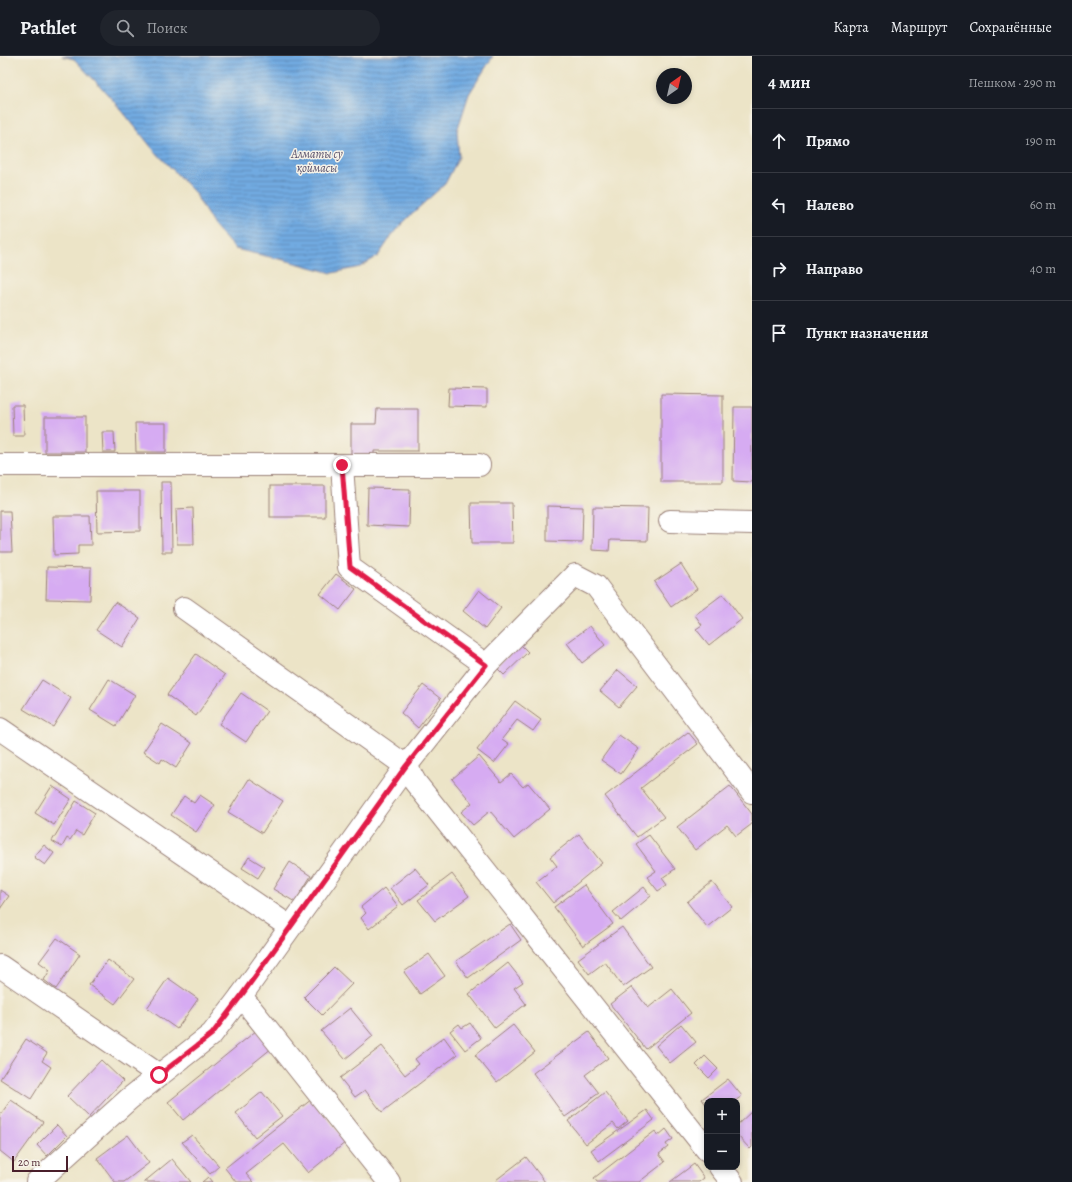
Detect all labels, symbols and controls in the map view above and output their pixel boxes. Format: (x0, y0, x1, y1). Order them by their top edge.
search box (100, 10, 380, 46)
text: Pathlet (20, 15, 76, 41)
icon: search (114, 17, 136, 39)
text: Поиск (146, 18, 187, 38)
text: Карта (834, 18, 869, 37)
text: Маршрут (891, 18, 947, 37)
text: Сохранённые (969, 18, 1052, 37)
north arrow (656, 68, 692, 104)
text: 4 мин (768, 71, 811, 94)
text: Пешком · 290 m (969, 74, 1056, 91)
icon: ahead (768, 130, 790, 152)
text: Прямо (806, 131, 850, 151)
text: 190 m (1025, 132, 1056, 149)
water label: Алматы су қоймасы (290, 146, 343, 176)
icon: left (768, 194, 790, 216)
text: Налево (806, 195, 854, 215)
text: 60 m (1030, 196, 1056, 213)
icon: right (768, 258, 790, 280)
text: Направо (806, 259, 863, 279)
text: 40 m (1030, 260, 1056, 277)
icon: arrive (768, 322, 790, 344)
text: Пункт назначения (806, 323, 928, 343)
route end (333, 456, 351, 474)
route start (150, 1066, 168, 1084)
map controls (704, 1098, 740, 1170)
button: + (704, 1098, 740, 1134)
button: − (704, 1134, 740, 1170)
scale bar (12, 1154, 68, 1173)
text: 20 m (18, 1155, 40, 1170)

